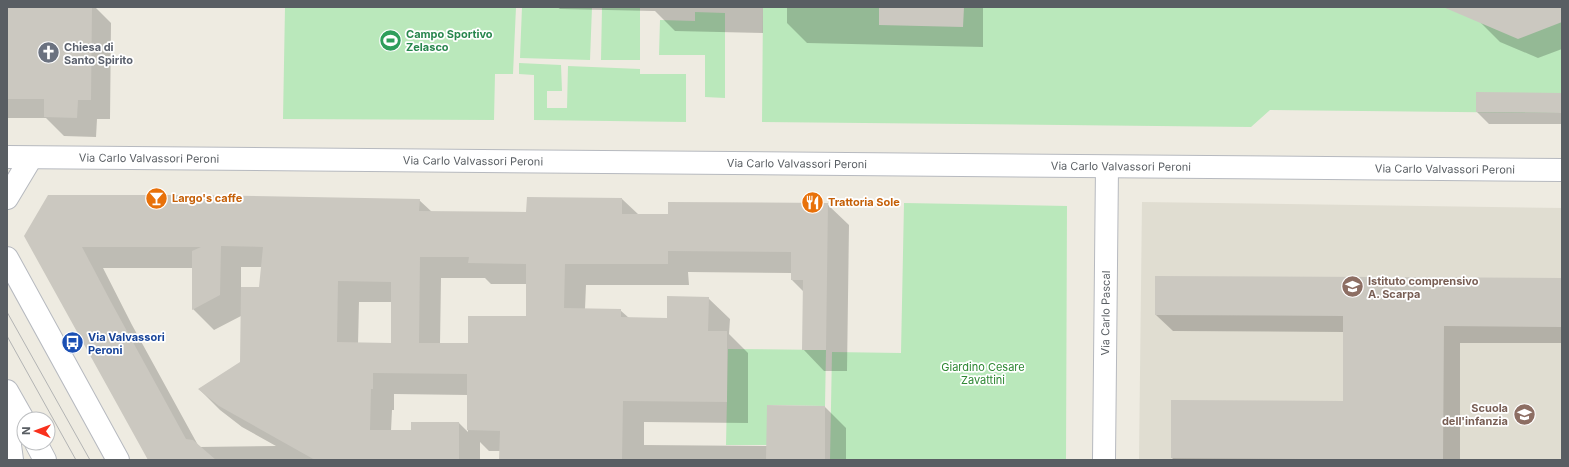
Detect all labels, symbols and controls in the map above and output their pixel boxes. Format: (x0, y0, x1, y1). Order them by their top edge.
sports icon: Campo Sportivo Zelasco (377, 27, 403, 53)
place label: Campo Sportivo Zelasco (406, 27, 493, 54)
church icon: Chiesa di Santo Spirito (36, 40, 62, 66)
place label: Chiesa di Santo Spirito (64, 40, 133, 67)
street label: Via Carlo Valvassori Peroni (79, 151, 219, 166)
street label: Via Carlo Valvassori Peroni (403, 153, 543, 168)
street label: Via Carlo Valvassori Peroni (727, 156, 867, 171)
street label: Via Carlo Valvassori Peroni (1051, 159, 1191, 174)
street label: Via Carlo Valvassori Peroni (1375, 161, 1515, 177)
bar icon: Largo's caffe (144, 185, 170, 211)
restaurant icon: Trattoria Sole (799, 189, 825, 215)
place label: Largo's caffe (172, 191, 243, 205)
place label: Trattoria Sole (828, 195, 900, 209)
street label: Via Carlo Pascal (1098, 271, 1113, 355)
school or university icon: Istituto comprensivo A. Scarpa (1339, 274, 1365, 300)
place label: Istituto comprensivo A. Scarpa (1368, 274, 1479, 301)
bus stop icon: Via Valvassori Peroni (59, 330, 85, 356)
place label: Via Valvassori Peroni (88, 330, 165, 357)
park label: Giardino Cesare Zavattini (941, 360, 1025, 387)
place label: Scuola dell'infanzia (1442, 401, 1508, 428)
school or university icon: Scuola dell'infanzia (1511, 401, 1537, 427)
north arrow (16, 411, 56, 451)
text: N (19, 427, 33, 435)

